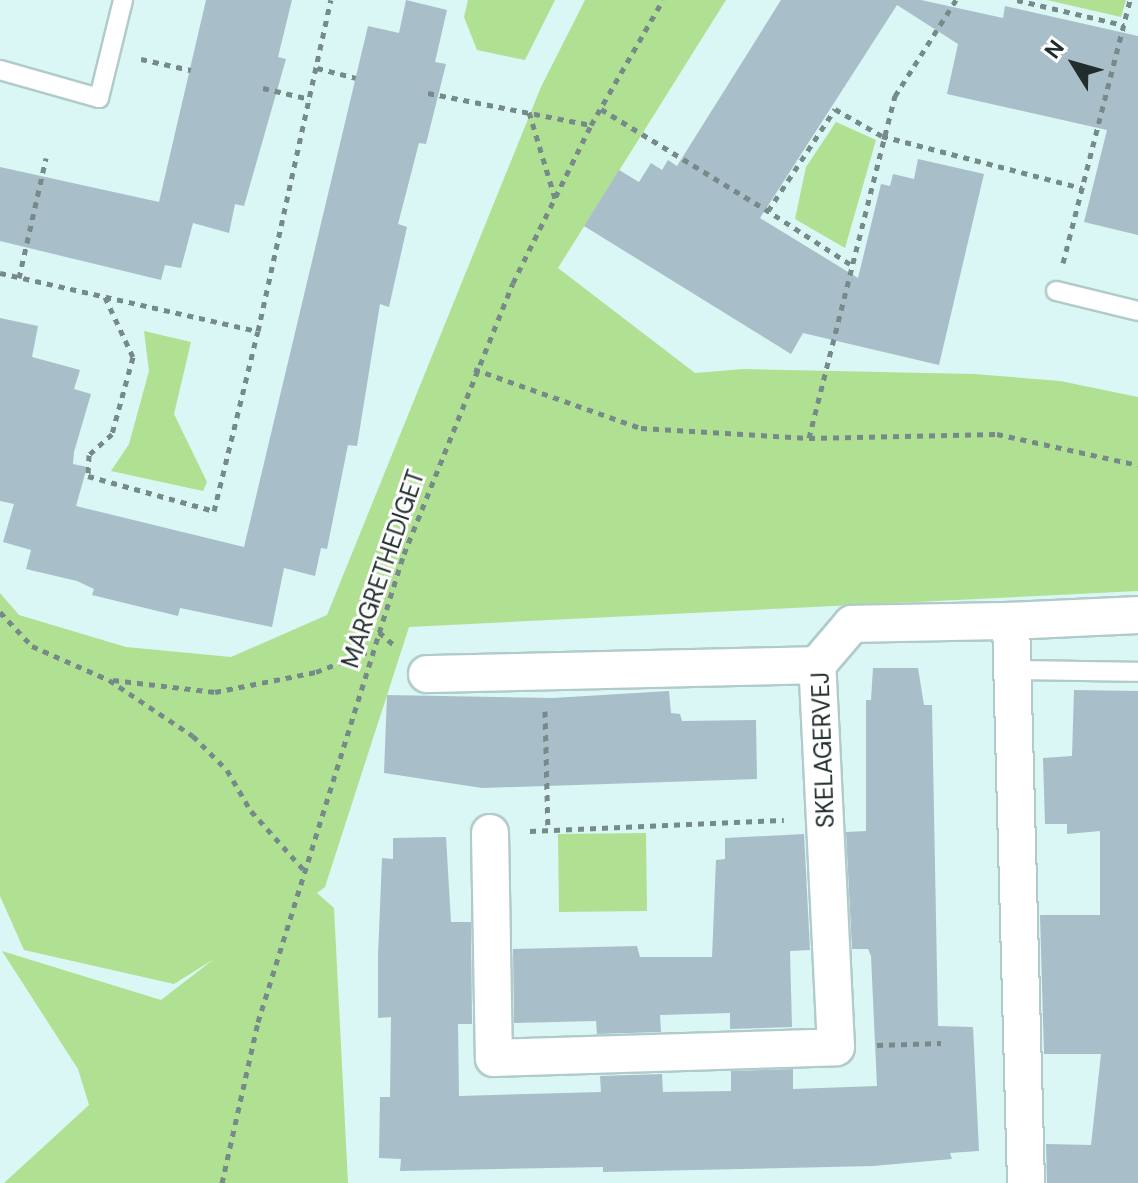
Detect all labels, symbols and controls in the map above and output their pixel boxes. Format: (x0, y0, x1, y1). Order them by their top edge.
north arrow (1034, 24, 1114, 104)
text: N (1038, 34, 1071, 64)
street label: MARGRETHEDIGET (336, 466, 430, 672)
street label: SKELAGERVEJ (806, 672, 840, 828)

